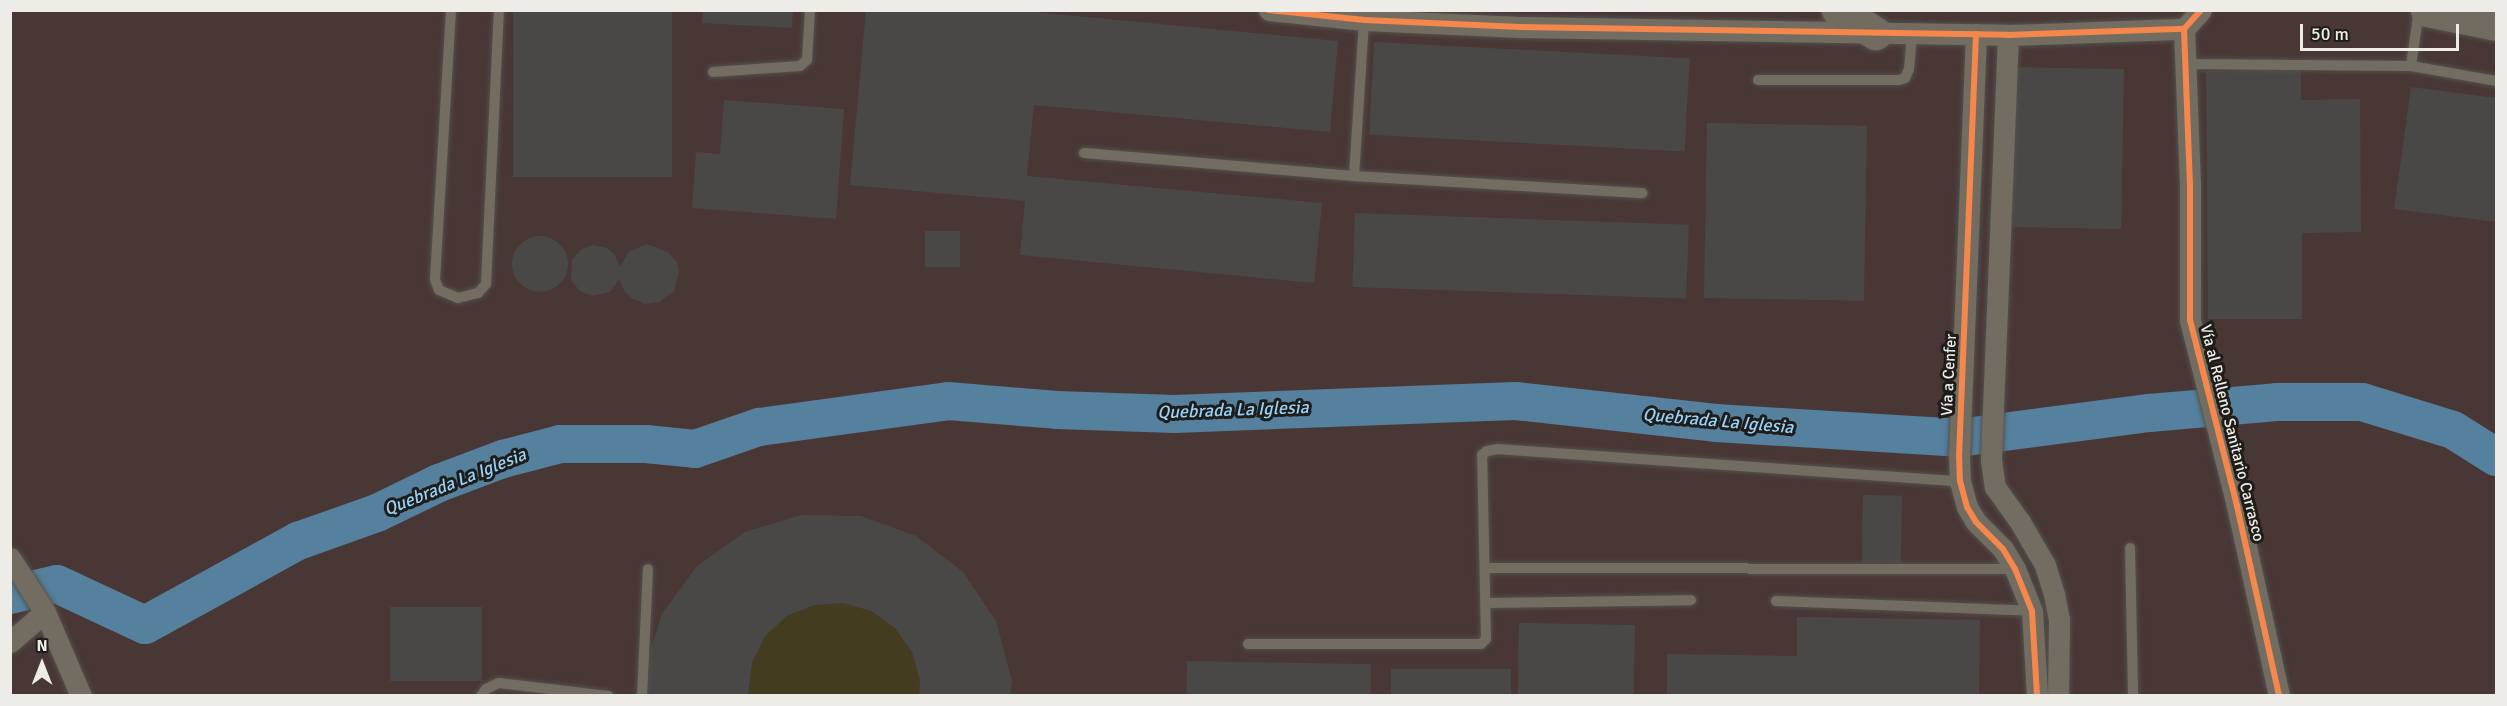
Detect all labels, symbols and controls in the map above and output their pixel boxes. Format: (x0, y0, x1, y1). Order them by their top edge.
scale bar (2303, 12, 2462, 50)
text: 50 m (2311, 23, 2349, 45)
street label: Vía al Relleno Sanitario Carrasco (2196, 323, 2268, 543)
street label: Vía a Cenfer (1937, 333, 1961, 417)
water label: Quebrada La Iglesia (1157, 397, 1309, 423)
water label: Quebrada La Iglesia (1642, 404, 1794, 438)
water label: Quebrada La Iglesia (381, 444, 529, 520)
north arrow (12, 634, 72, 694)
text: N (36, 636, 48, 656)

